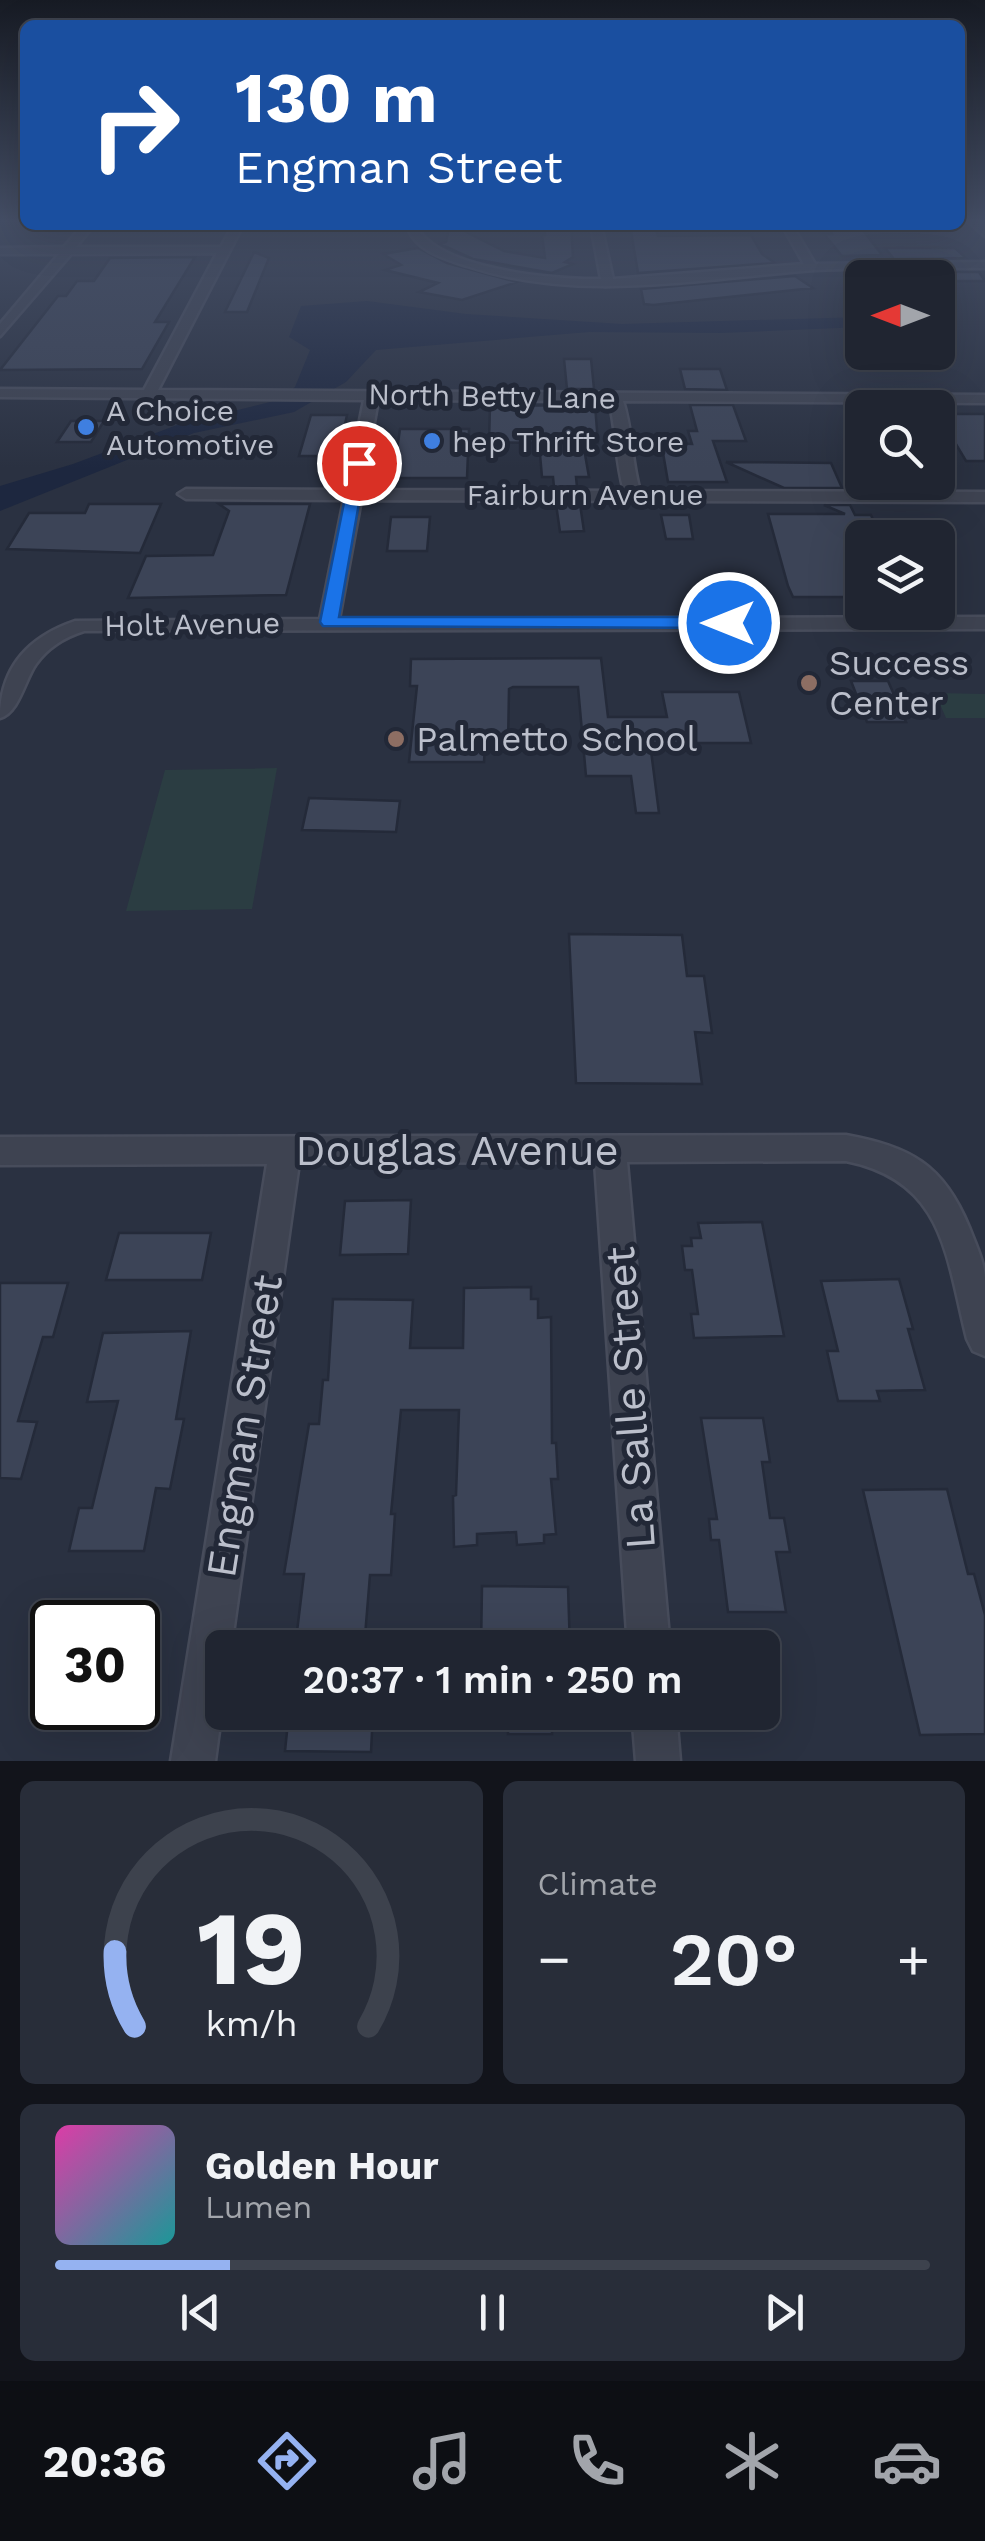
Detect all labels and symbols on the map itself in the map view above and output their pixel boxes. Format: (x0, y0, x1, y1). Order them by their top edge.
north arrow (845, 260, 955, 370)
street label: North Betty Lane (368, 376, 616, 416)
place label: A Choice Automotive (106, 393, 274, 462)
marker: A Choice Automotive (75, 416, 97, 438)
pin (317, 421, 402, 506)
place label: hep Thrift Store (452, 424, 684, 459)
marker: hep Thrift Store (421, 430, 443, 452)
street label: Fairburn Avenue (466, 477, 704, 512)
position arrow (677, 571, 781, 675)
street label: Holt Avenue (104, 605, 280, 643)
place label: Success Center (829, 642, 969, 724)
marker: Success Center (798, 672, 820, 694)
place label: Palmetto School (416, 718, 698, 760)
marker: Palmetto School (385, 728, 407, 750)
street label: Douglas Avenue (295, 1126, 619, 1175)
street label: La Salle Street (595, 1245, 665, 1551)
street label: Engman Street (196, 1271, 292, 1581)
speed limit sign: 30 (30, 1600, 160, 1730)

